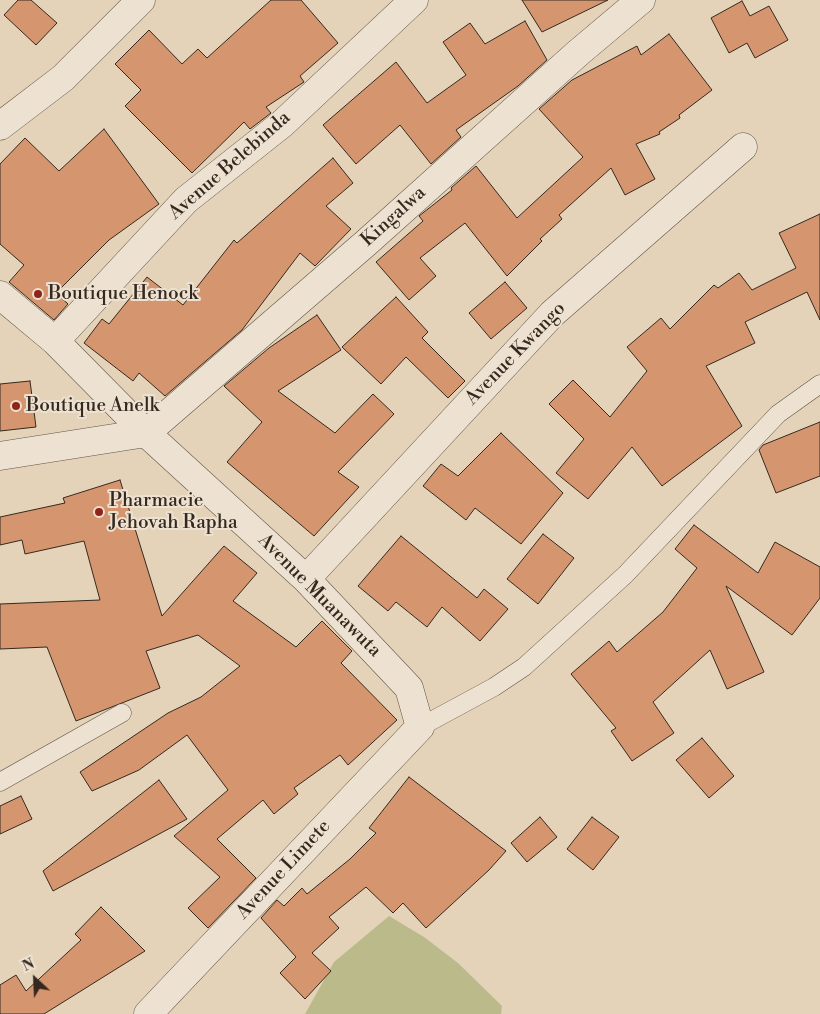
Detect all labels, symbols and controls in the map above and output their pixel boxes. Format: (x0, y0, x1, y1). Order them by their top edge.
street label: Avenue Belebinda (165, 107, 295, 225)
street label: Kingalwa (357, 182, 431, 252)
place label: Boutique Henock (48, 283, 198, 305)
marker: Boutique Henock (32, 288, 44, 300)
street label: Avenue Kwango (461, 298, 571, 410)
place label: Boutique Anelk (26, 395, 159, 417)
marker: Boutique Anelk (10, 400, 22, 412)
place label: Pharmacie Jehovah Rapha (109, 490, 238, 534)
marker: Pharmacie Jehovah Rapha (93, 506, 105, 518)
street label: Avenue Muanawuta (253, 530, 385, 662)
street label: Avenue Limete (232, 815, 336, 925)
north arrow (10, 954, 60, 1004)
text: N (20, 955, 37, 976)

